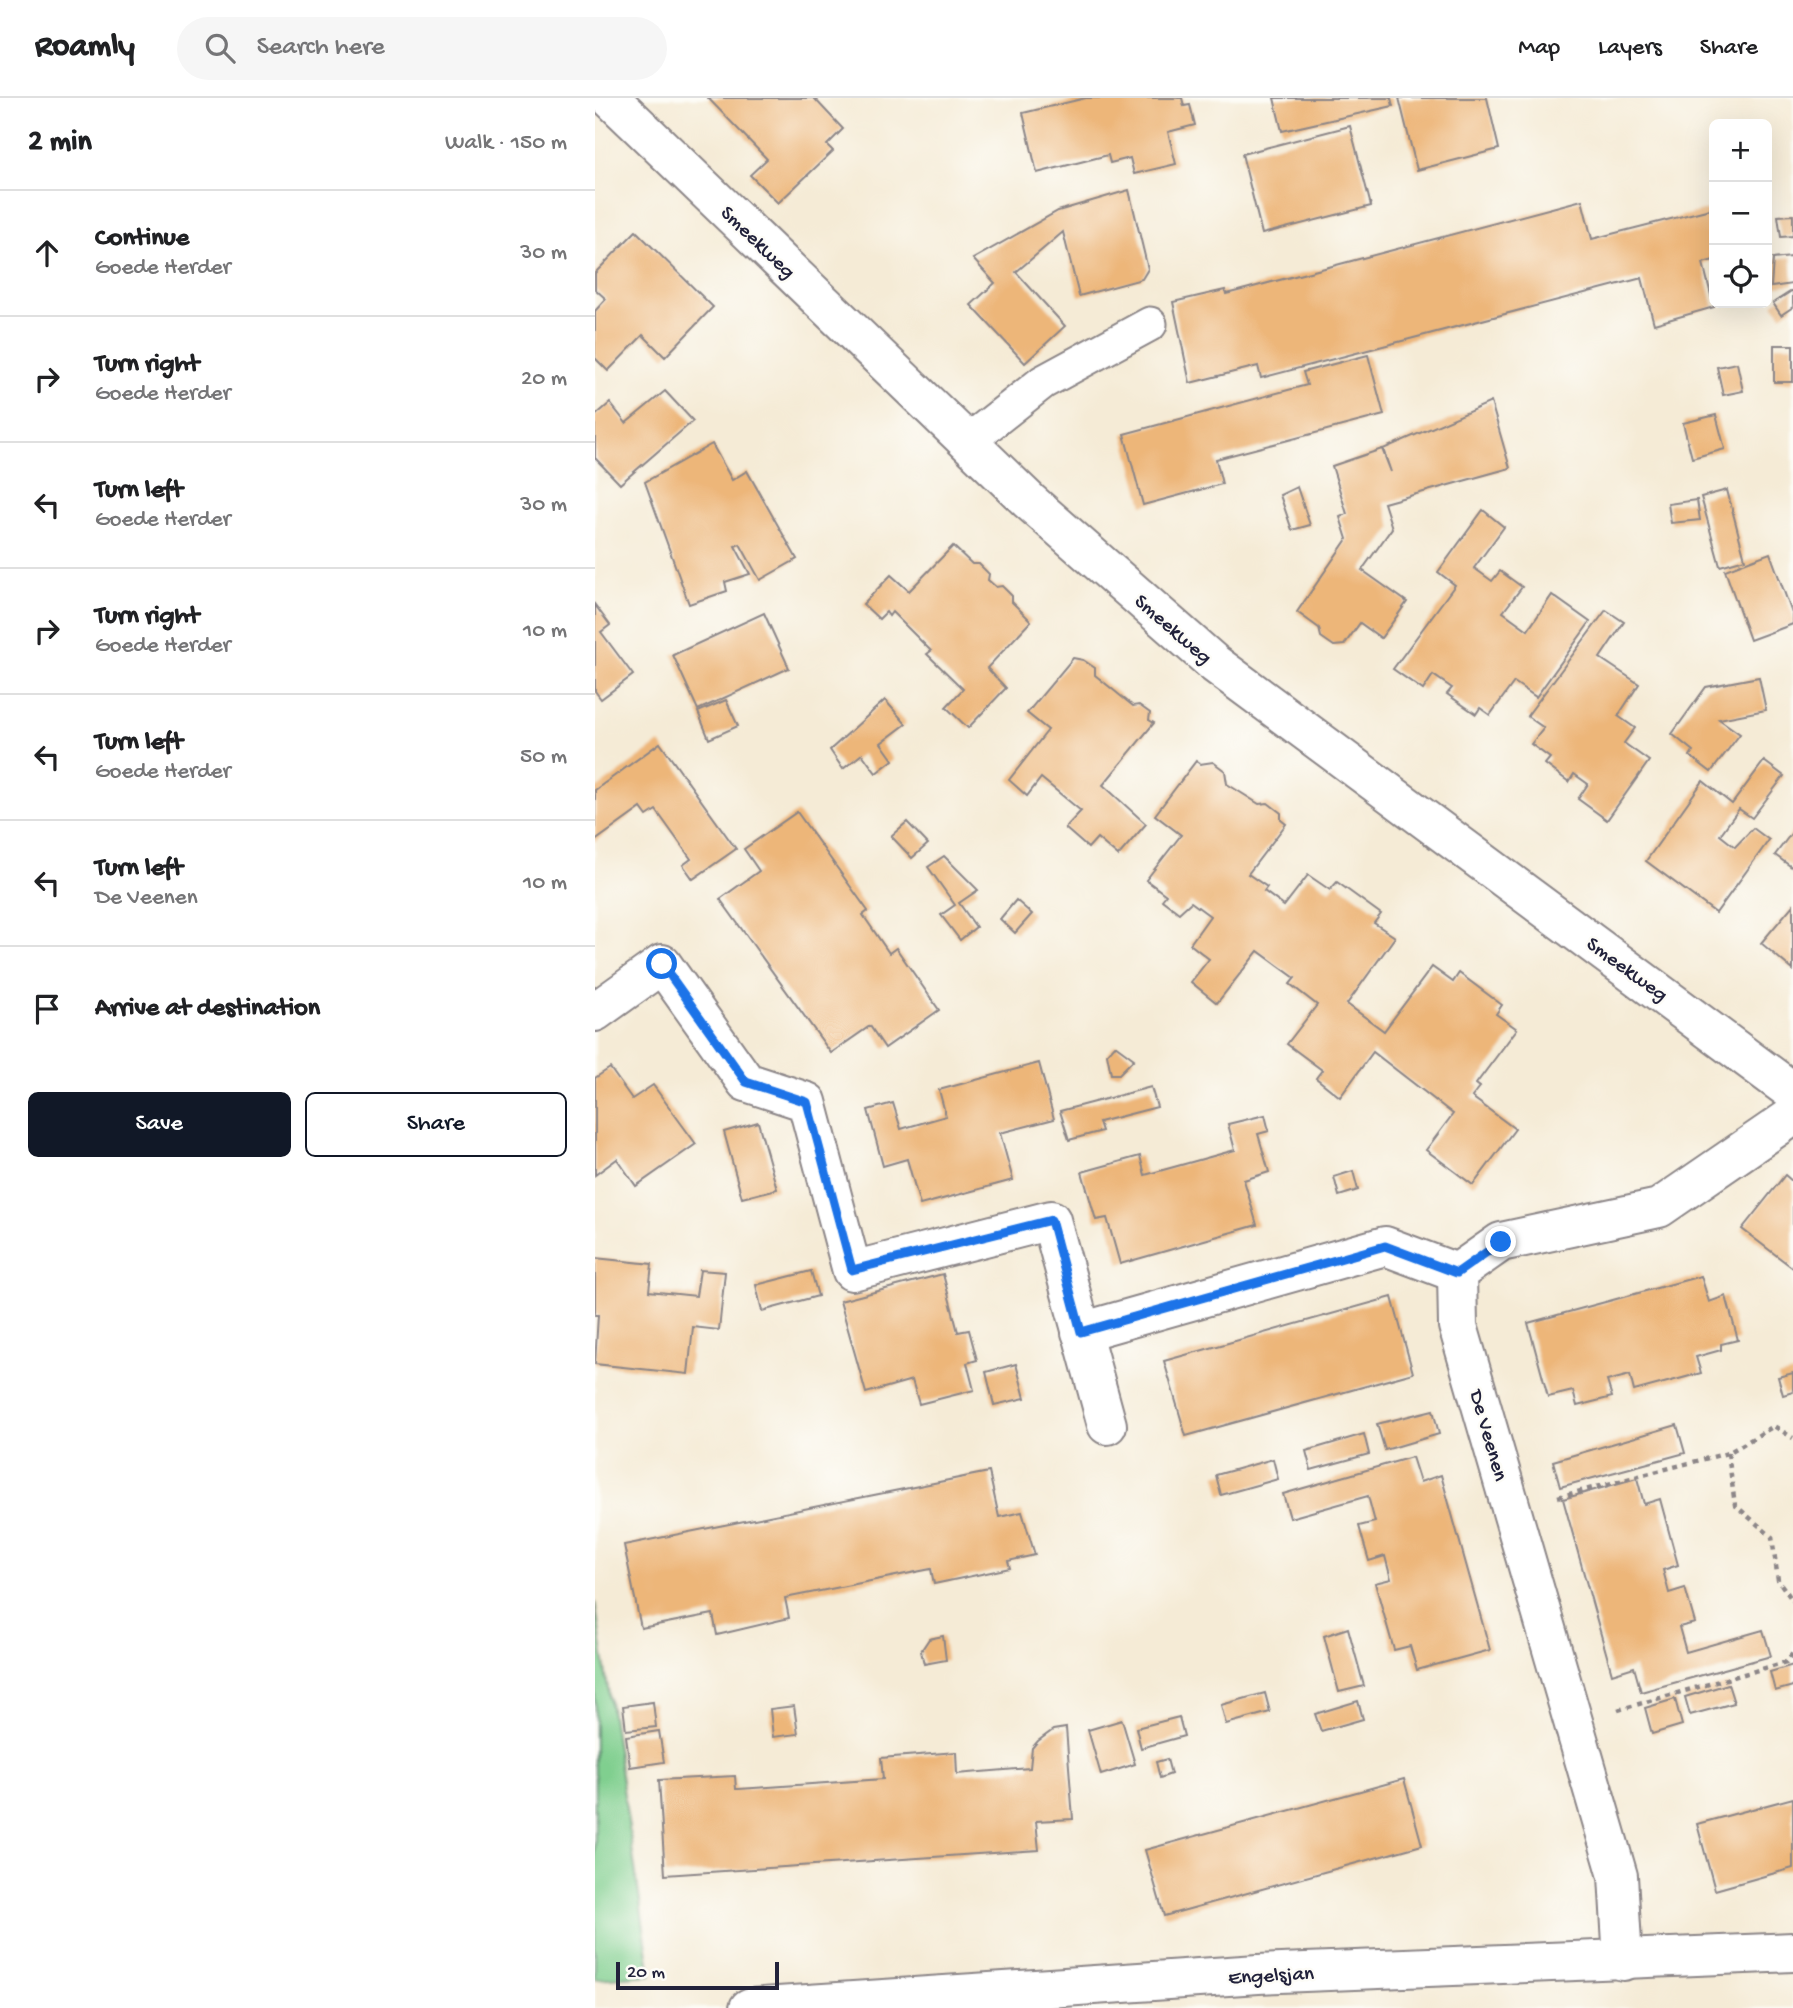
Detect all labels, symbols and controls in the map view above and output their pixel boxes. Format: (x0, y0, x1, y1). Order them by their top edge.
search box (177, 17, 667, 80)
text: Roamly (35, 29, 135, 67)
icon: search (201, 29, 239, 67)
text: Search here (257, 33, 385, 64)
text: Map (1518, 34, 1560, 63)
text: Layers (1598, 34, 1662, 63)
text: Share (1700, 34, 1758, 63)
map controls (1709, 119, 1772, 308)
button: + (1709, 119, 1772, 182)
text: 2 min (28, 126, 92, 161)
text: Walk · 150 m (445, 130, 567, 157)
button: − (1709, 182, 1772, 245)
street label: Smeekweg (714, 202, 799, 285)
text: Continue (95, 224, 189, 255)
icon: ahead (28, 234, 66, 272)
text: 30 m (520, 240, 567, 267)
button: locate (1709, 245, 1772, 308)
text: Goede Herder (95, 255, 231, 282)
text: Turn right (95, 350, 199, 381)
icon: right (28, 360, 66, 398)
text: 20 m (521, 366, 567, 393)
text: Goede Herder (95, 381, 231, 408)
text: Turn left (95, 476, 183, 507)
icon: left (28, 486, 66, 524)
text: 30 m (520, 492, 567, 519)
text: Goede Herder (95, 507, 231, 534)
street label: Smeekweg (1128, 590, 1216, 671)
text: Turn right (95, 602, 199, 633)
icon: right (28, 612, 66, 650)
text: 10 m (523, 618, 567, 645)
text: Goede Herder (95, 633, 231, 660)
text: Turn left (95, 728, 183, 759)
icon: left (28, 738, 66, 776)
text: 50 m (520, 744, 567, 771)
text: Goede Herder (95, 759, 231, 786)
text: Turn left (95, 854, 183, 885)
icon: left (28, 864, 66, 902)
text: 10 m (523, 870, 567, 897)
text: De Veenen (95, 885, 198, 912)
street label: Smeekweg (1580, 933, 1672, 1009)
route start (646, 948, 677, 979)
icon: arrive (28, 990, 66, 1028)
text: Arrive at destination (95, 994, 320, 1025)
button: Save (28, 1092, 291, 1157)
button: Share (305, 1092, 567, 1157)
route end (1485, 1226, 1516, 1257)
street label: De Veenen (1461, 1386, 1512, 1484)
scale bar (616, 1959, 779, 1991)
text: 20 m (627, 1962, 665, 1985)
street label: Engelsjan (1228, 1963, 1315, 1992)

